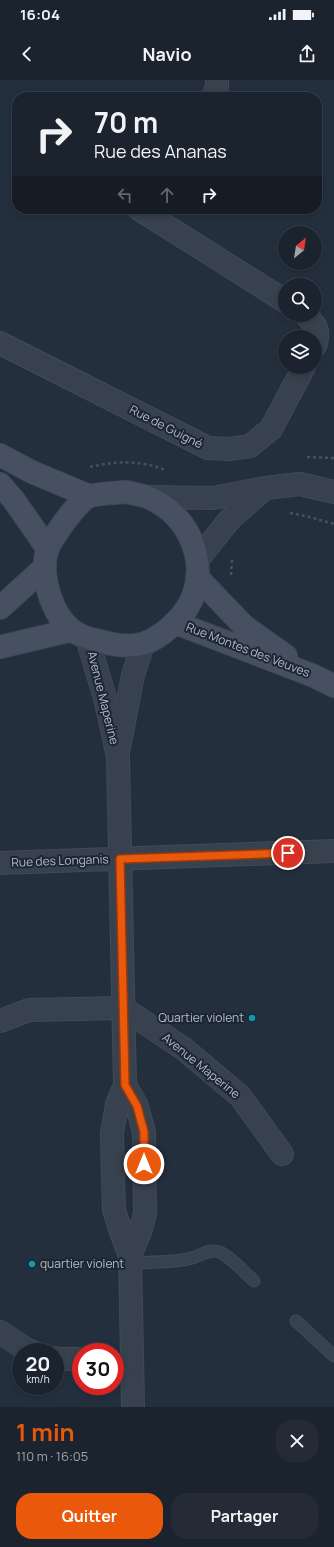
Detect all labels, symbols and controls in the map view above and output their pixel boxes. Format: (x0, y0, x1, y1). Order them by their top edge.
text: 16:04 (20, 4, 60, 25)
text: Navio (142, 42, 192, 66)
icon: back (16, 43, 38, 65)
icon: share (296, 43, 318, 65)
text: 70 m (94, 103, 158, 141)
icon: right (28, 108, 80, 160)
text: Rue des Ananas (94, 139, 227, 163)
icon: left (114, 184, 136, 206)
icon: ahead (156, 184, 178, 206)
icon: right (198, 184, 220, 206)
north arrow (278, 226, 322, 270)
map controls (278, 226, 322, 374)
button: search (278, 278, 322, 322)
button: layers (278, 330, 322, 374)
street label: Rue de Guigné (127, 401, 206, 452)
street label: Rue Montes des Veuves (184, 618, 313, 681)
street label: Avenue Maperine (84, 649, 123, 746)
pin (271, 836, 305, 870)
icon: arrive (277, 842, 299, 864)
street label: Rue des Longanis (11, 850, 109, 871)
place label: Quartier violent (158, 1009, 244, 1026)
marker: Quartier violent (247, 1013, 257, 1023)
street label: Avenue Maperine (159, 1029, 244, 1102)
position arrow (123, 1143, 165, 1185)
place label: quartier violent (40, 1255, 124, 1272)
marker: quartier violent (27, 1259, 37, 1269)
speed limit sign: 30 (72, 1343, 124, 1395)
text: 20 (25, 1350, 51, 1377)
text: km/h (26, 1372, 50, 1386)
text: 1 min (16, 1415, 75, 1448)
button: close (276, 1420, 318, 1462)
text: 110 m · 16:05 (16, 1447, 88, 1465)
button: Quitter (16, 1493, 163, 1539)
button: Partager (171, 1493, 318, 1539)

